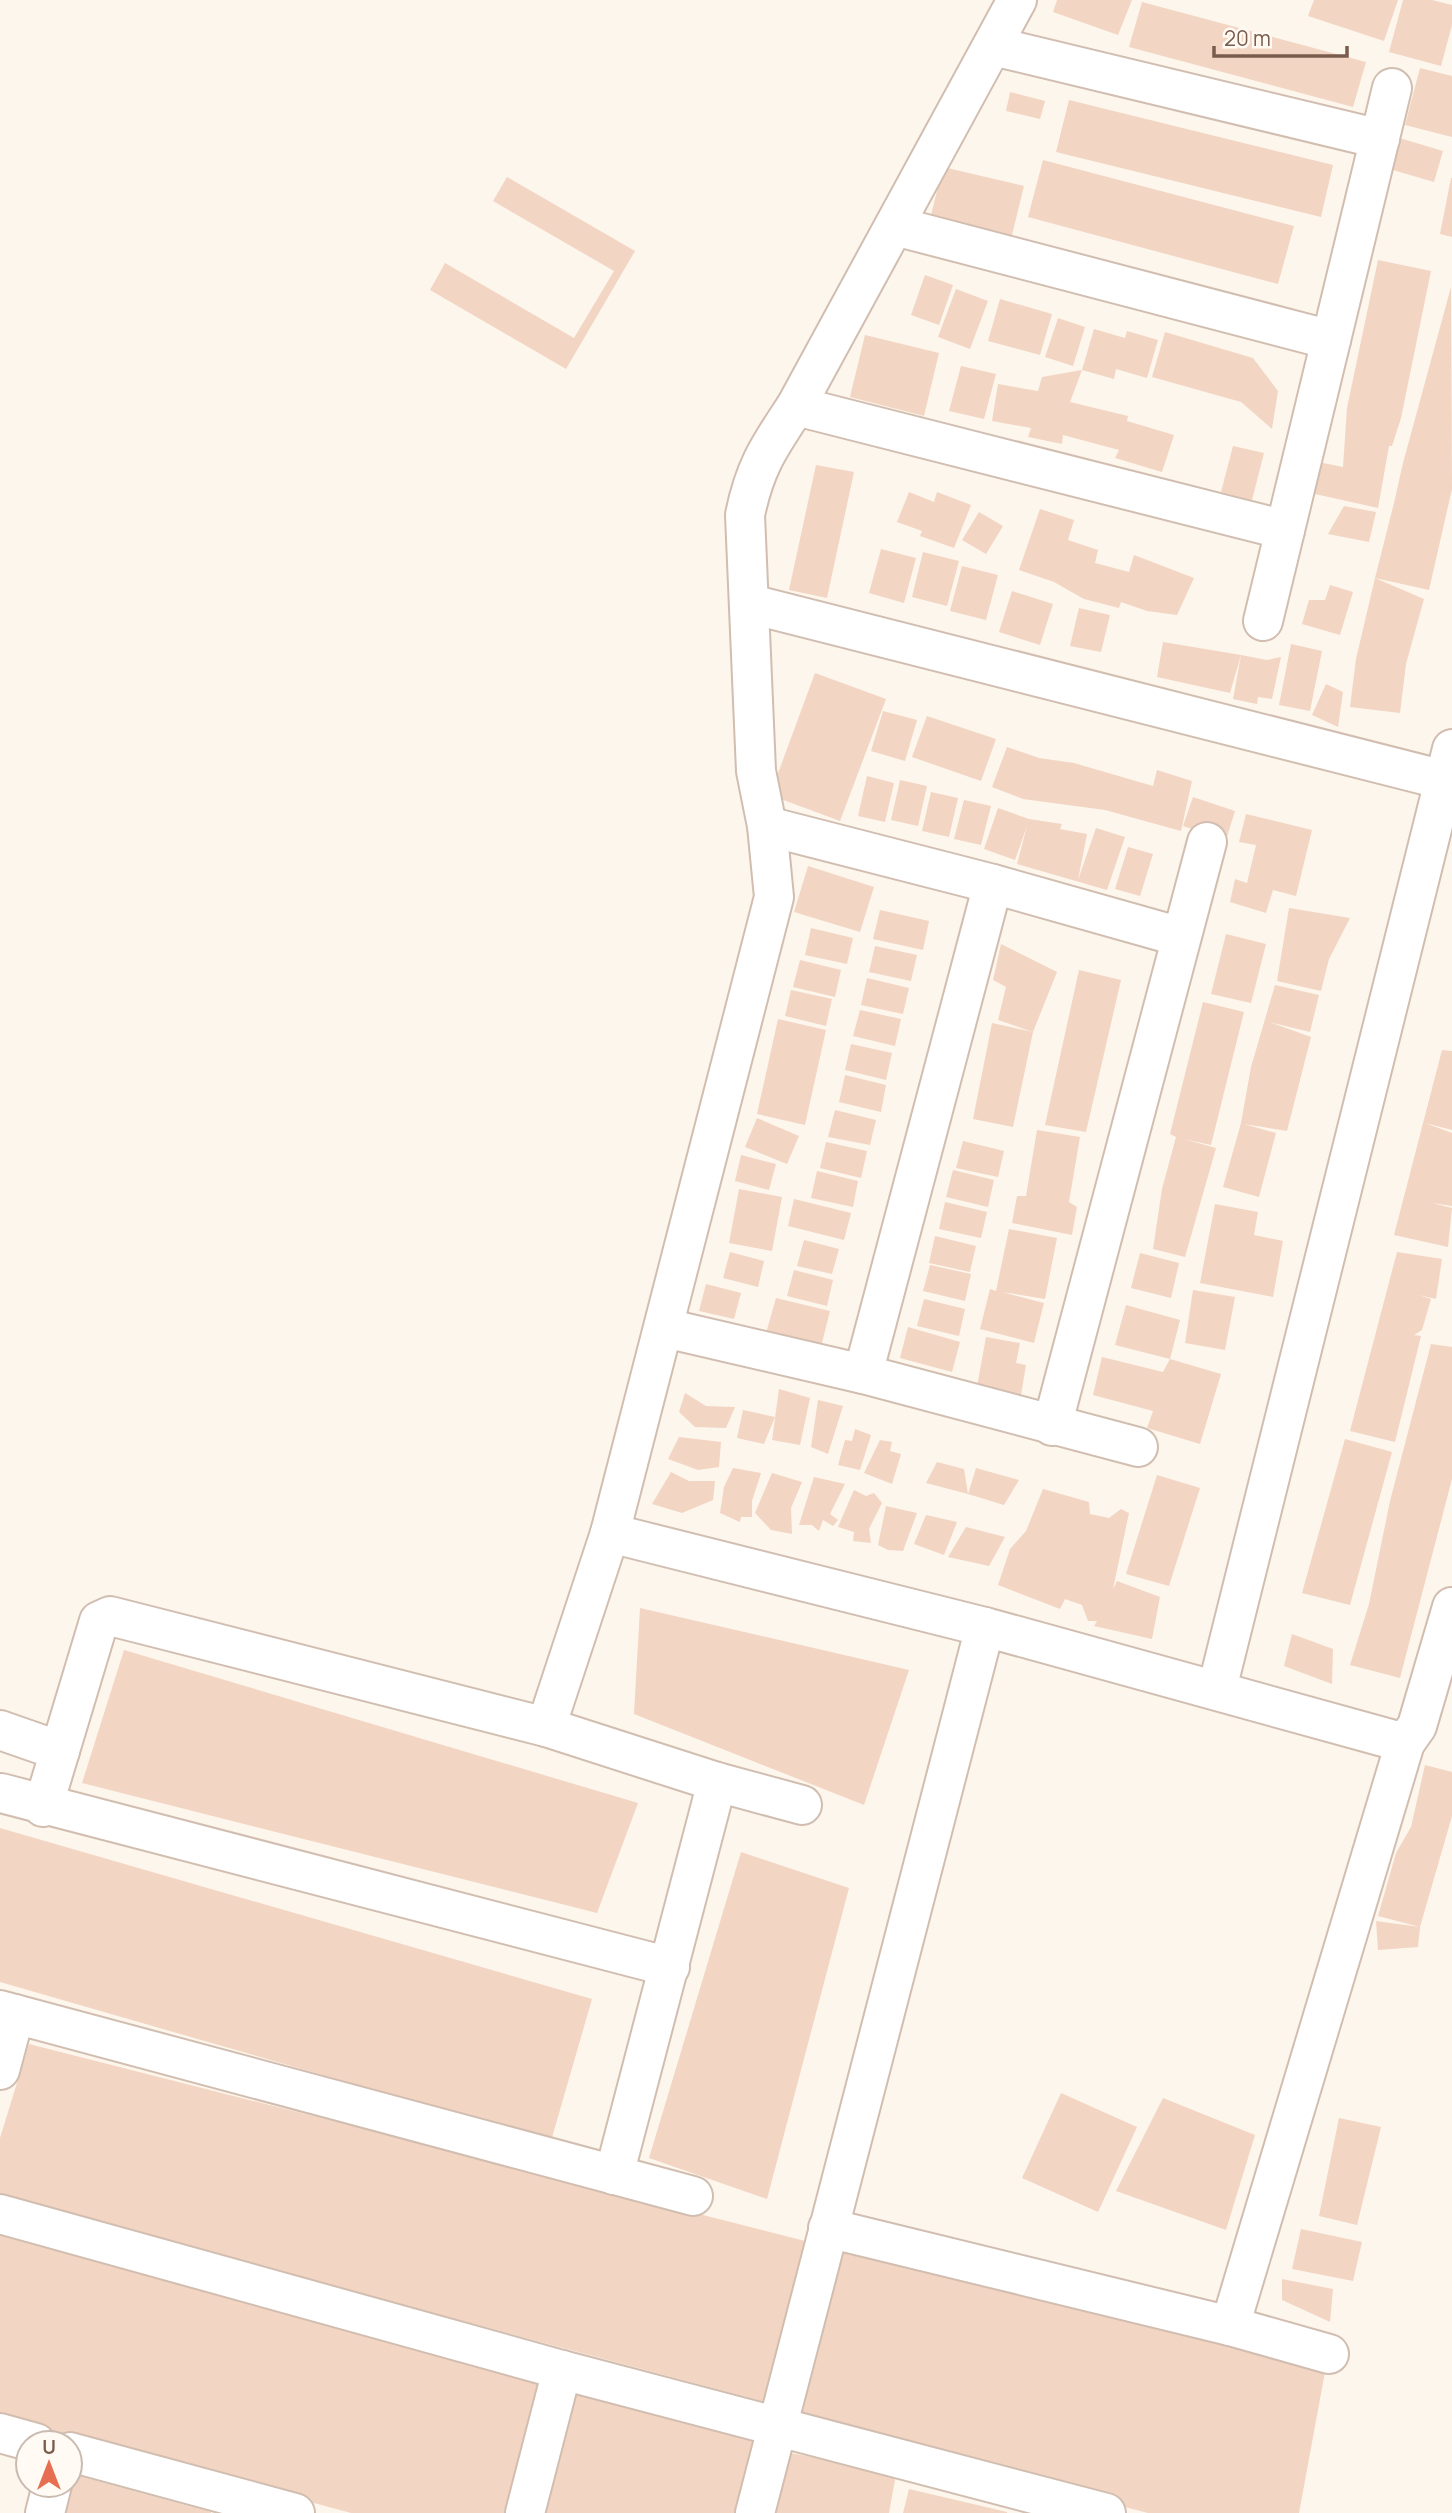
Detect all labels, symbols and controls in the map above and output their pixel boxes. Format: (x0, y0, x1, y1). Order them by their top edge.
scale bar (1214, 14, 1347, 58)
text: 20 m (1224, 24, 1271, 52)
north arrow (14, 2429, 84, 2499)
text: U (42, 2434, 56, 2460)

